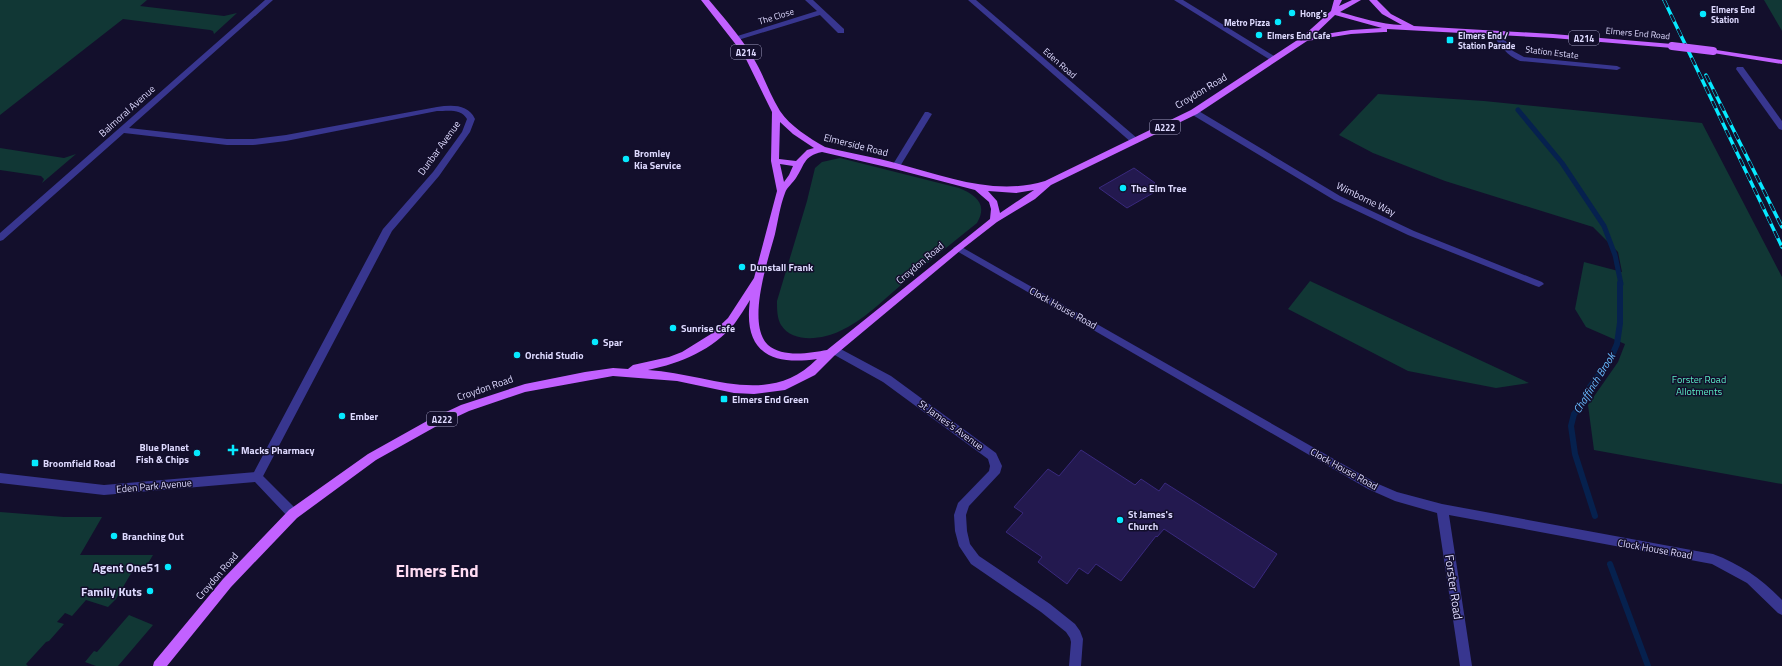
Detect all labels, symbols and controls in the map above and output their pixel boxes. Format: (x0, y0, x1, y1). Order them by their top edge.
place label: Elmers End Station (1711, 3, 1755, 26)
street label: The Close (757, 4, 796, 28)
place label: Hong's (1300, 7, 1327, 20)
marker: Hong's (1287, 8, 1297, 18)
marker: Elmers End Station (1698, 9, 1708, 19)
place label: Metro Pizza (1224, 16, 1270, 29)
marker: Metro Pizza (1273, 17, 1283, 27)
street label: Elmers End Road (1605, 24, 1671, 42)
place label: Elmers End Cafe (1267, 29, 1331, 42)
place label: Elmers End / Station Parade (1458, 29, 1516, 52)
marker: Elmers End Cafe (1254, 30, 1264, 40)
road number: A214 (1569, 31, 1599, 45)
marker: Elmers End / Station Parade (1445, 35, 1455, 45)
street label: Station Estate (1525, 42, 1580, 62)
road number: A214 (731, 45, 761, 59)
street label: Eden Road (1040, 45, 1080, 81)
street label: Croydon Road (1172, 70, 1230, 112)
street label: Balmoral Avenue (95, 82, 159, 140)
street label: Dunbar Avenue (414, 118, 464, 178)
road number: A222 (1150, 120, 1180, 134)
street label: Elmerside Road (822, 130, 890, 160)
place label: Bromley Kia Service (634, 146, 681, 173)
marker: Bromley Kia Service (621, 154, 631, 164)
street label: Wimborne Way (1334, 178, 1398, 220)
place label: The Elm Tree (1131, 181, 1187, 196)
marker: The Elm Tree (1118, 183, 1128, 193)
street label: Croydon Road (893, 238, 947, 288)
place label: Dunstall Frank (750, 260, 814, 275)
marker: Dunstall Frank (737, 262, 747, 272)
street label: Clock House Road (1026, 283, 1100, 333)
place label: Sunrise Cafe (681, 321, 735, 336)
marker: Sunrise Cafe (668, 323, 678, 333)
place label: Spar (603, 335, 623, 350)
marker: Spar (590, 337, 600, 347)
place label: Orchid Studio (525, 348, 583, 363)
water label: Chaffinch Brook (1569, 349, 1620, 416)
marker: Orchid Studio (512, 350, 522, 360)
street label: Croydon Road (455, 371, 515, 405)
park label: Forster Road Allotments (1672, 372, 1726, 399)
place label: Elmers End Green (732, 392, 809, 407)
marker: Elmers End Green (719, 394, 729, 404)
street label: St James's Avenue (915, 396, 987, 454)
place label: Ember (350, 409, 378, 424)
marker: Ember (337, 411, 347, 421)
road number: A222 (427, 412, 457, 426)
place label: Blue Planet Fish & Chips (136, 440, 189, 467)
place label: Macks Pharmacy (241, 443, 314, 458)
street label: Clock House Road (1307, 444, 1381, 494)
marker: Macks Pharmacy (228, 445, 238, 455)
marker: Blue Planet Fish & Chips (192, 448, 202, 458)
place label: Broomfield Road (43, 456, 116, 471)
marker: Broomfield Road (30, 458, 40, 468)
street label: Eden Park Avenue (115, 475, 193, 497)
place label: St James's Church (1128, 507, 1173, 534)
marker: St James's Church (1115, 515, 1125, 525)
place label: Branching Out (122, 529, 184, 544)
marker: Branching Out (109, 531, 119, 541)
street label: Clock House Road (1617, 535, 1693, 563)
street label: Croydon Road (192, 549, 242, 603)
street label: Forster Road (1440, 553, 1468, 621)
place label: Agent One51 (93, 558, 160, 577)
district label: Elmers End (395, 558, 479, 584)
marker: Agent One51 (163, 562, 173, 572)
place label: Family Kuts (81, 582, 142, 601)
marker: Family Kuts (145, 586, 155, 596)

